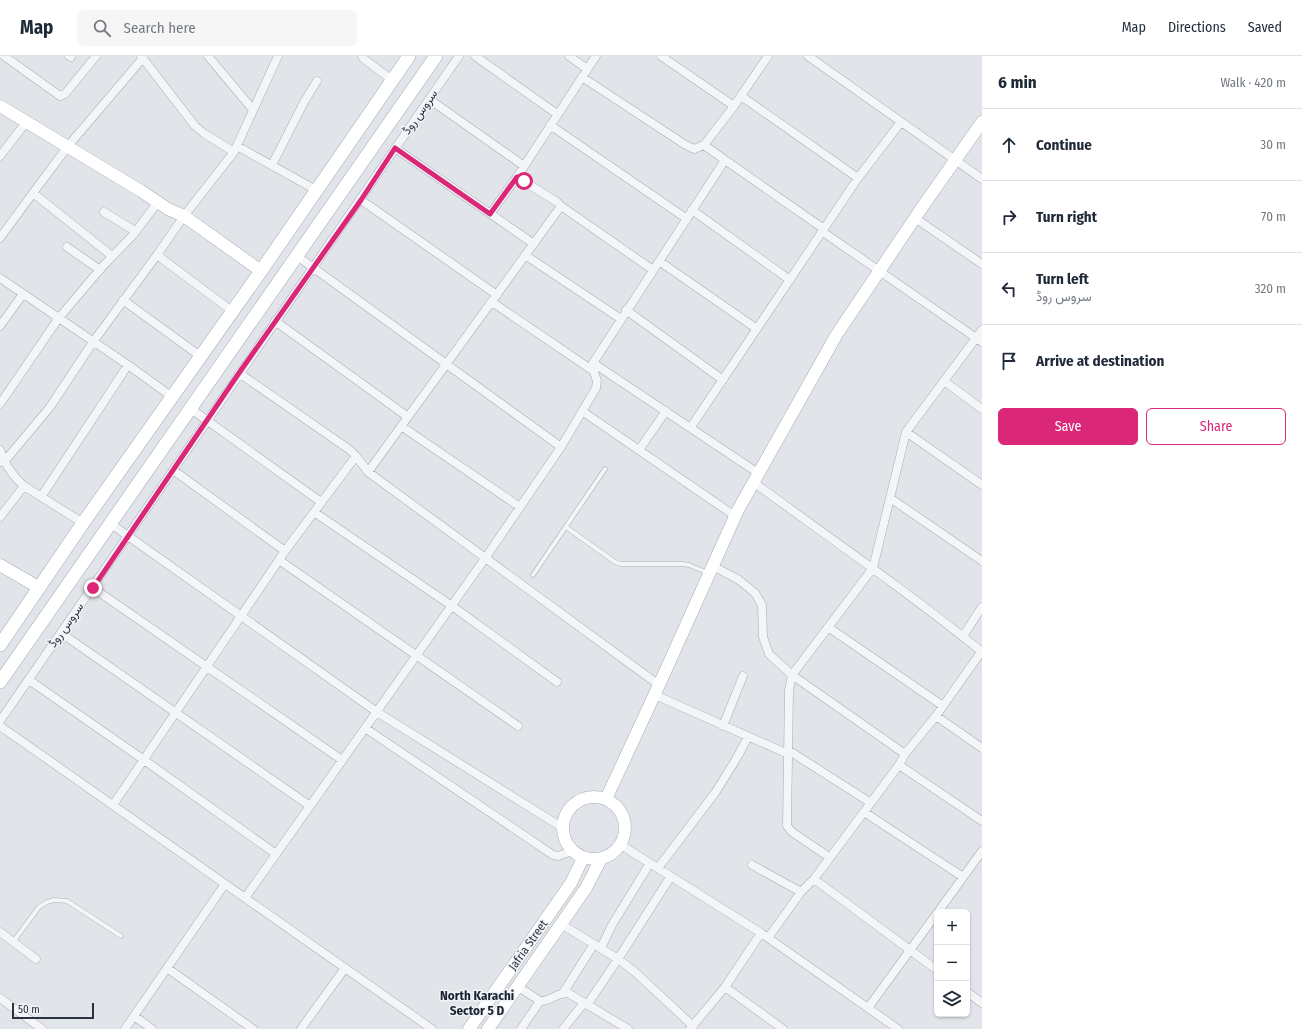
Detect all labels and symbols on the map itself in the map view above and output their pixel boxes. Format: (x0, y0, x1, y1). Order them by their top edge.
street label: سروس روڈ (400, 87, 441, 138)
route start (515, 172, 533, 190)
route end (84, 579, 102, 597)
street label: سروس روڈ (46, 600, 87, 651)
street label: Jafria Street (506, 917, 550, 973)
district label: North Karachi Sector 5 D (440, 988, 514, 1018)
scale bar (12, 1001, 94, 1020)

